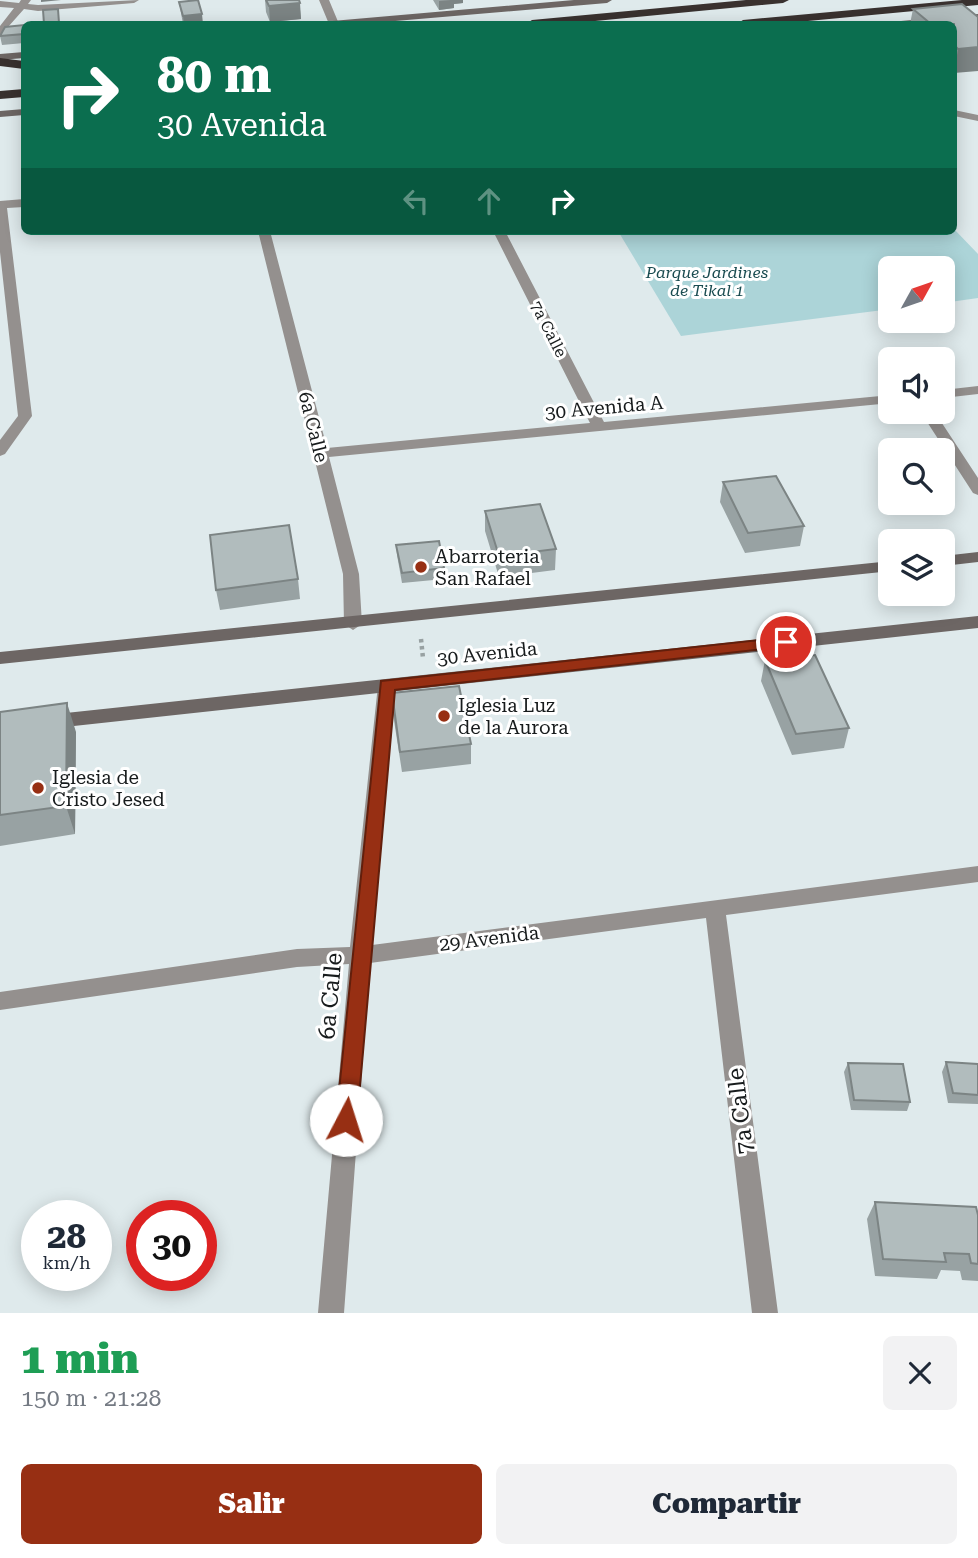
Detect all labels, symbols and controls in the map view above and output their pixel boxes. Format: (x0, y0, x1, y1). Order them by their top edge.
text: 80 m (157, 47, 272, 104)
icon: right (42, 49, 133, 140)
text: 30 Avenida (157, 106, 327, 144)
icon: left (397, 182, 435, 220)
icon: ahead (470, 182, 508, 220)
icon: right (543, 182, 581, 220)
north arrow (878, 256, 956, 332)
map controls (878, 256, 955, 606)
park label: Parque Jardines de Tikal 1 (645, 263, 768, 300)
street label: 7a Calle (526, 298, 571, 361)
button: sound (878, 347, 955, 424)
street label: 6a Calle (294, 389, 333, 465)
street label: 30 Avenida A (544, 391, 665, 424)
button: search (878, 438, 955, 515)
button: layers (878, 529, 955, 606)
place label: Abarroteria San Rafael (435, 545, 540, 590)
marker: Abarroteria San Rafael (413, 559, 429, 575)
pin (756, 612, 816, 672)
icon: arrive (767, 623, 805, 661)
street label: 30 Avenida (436, 637, 539, 670)
place label: Iglesia Luz de la Aurora (458, 694, 569, 739)
marker: Iglesia Luz de la Aurora (436, 708, 452, 724)
place label: Iglesia de Cristo Jesed (52, 766, 165, 811)
marker: Iglesia de Cristo Jesed (30, 780, 46, 796)
street label: 29 Avenida (438, 921, 541, 956)
street label: 6a Calle (313, 952, 348, 1041)
street label: 7a Calle (722, 1066, 759, 1156)
position arrow (309, 1083, 383, 1157)
speed limit sign: 30 (126, 1200, 217, 1291)
text: 28 (47, 1216, 86, 1257)
text: km/h (42, 1252, 91, 1273)
text: 1 min (21, 1334, 139, 1383)
button: close (883, 1336, 957, 1410)
text: 150 m · 21:28 (21, 1385, 161, 1412)
button: Salir (21, 1464, 482, 1544)
button: Compartir (496, 1464, 957, 1544)

